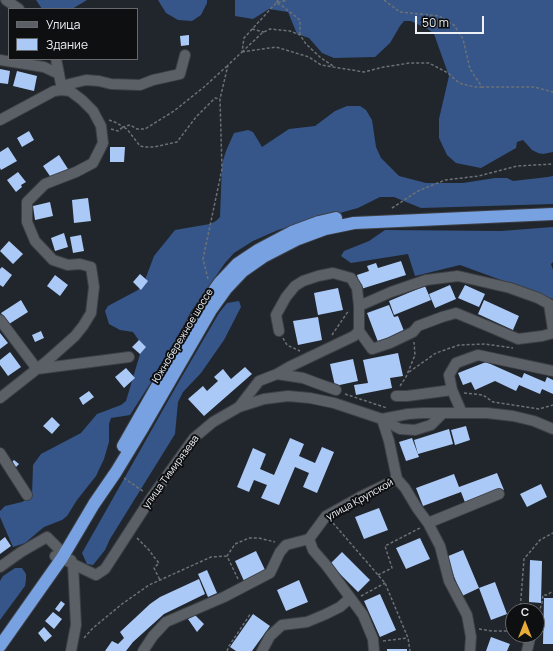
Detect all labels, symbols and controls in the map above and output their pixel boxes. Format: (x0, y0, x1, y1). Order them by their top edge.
legend (8, 8, 138, 60)
scale bar (417, 8, 486, 34)
text: 50 m (422, 14, 449, 31)
text: Улица (46, 16, 80, 33)
text: Здание (46, 36, 88, 53)
street label: Южнобережное шоссе (150, 287, 216, 385)
street label: улица Тимирязева (140, 433, 202, 511)
street label: улица Крупской (324, 477, 396, 523)
north arrow (505, 603, 545, 643)
text: С (521, 604, 529, 619)

